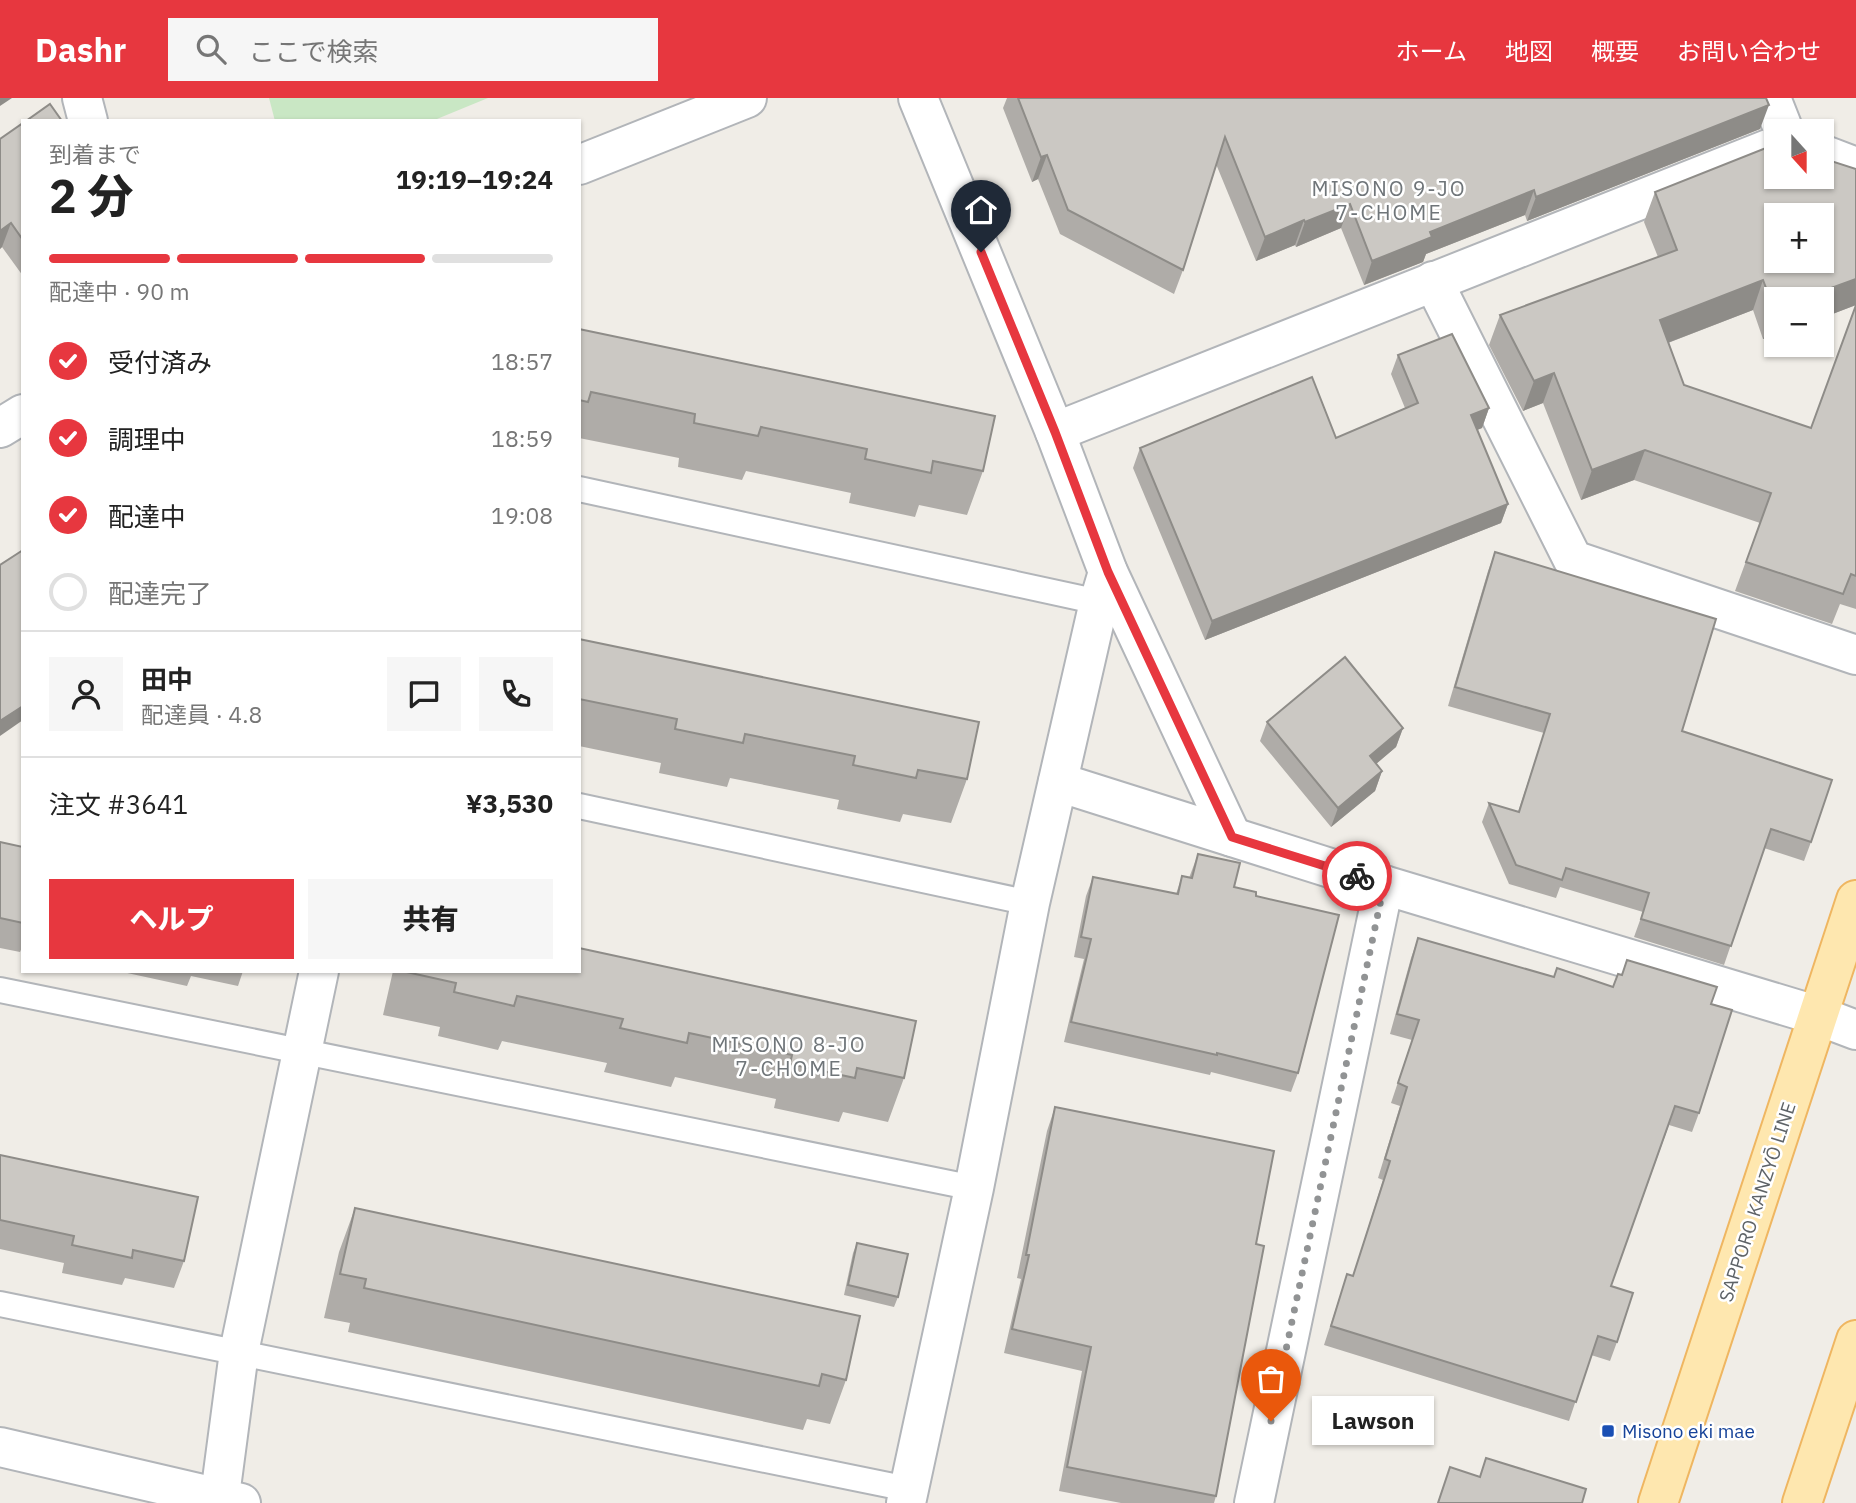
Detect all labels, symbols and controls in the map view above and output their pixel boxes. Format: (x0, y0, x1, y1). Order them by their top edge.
search box (168, 18, 658, 81)
text: Dashr (35, 28, 126, 71)
icon: search (192, 30, 230, 68)
text: ここで検索 (248, 34, 378, 68)
text: ホーム (1396, 35, 1467, 67)
text: 地図 (1505, 35, 1553, 67)
text: 概要 (1591, 35, 1639, 67)
text: お問い合わせ (1677, 35, 1821, 67)
north arrow (1764, 119, 1834, 189)
map controls (1764, 119, 1834, 357)
text: 到着まで (49, 139, 141, 169)
text: 19:19–19:24 (396, 162, 553, 196)
text: 2 分 (49, 166, 133, 226)
district label: MISONO 9-JO 7-CHOME (1311, 174, 1467, 226)
pin (951, 180, 1011, 252)
icon: home (962, 191, 1000, 229)
button: + (1764, 203, 1834, 273)
text: 配達中 · 90 m (49, 276, 189, 306)
button: − (1764, 287, 1834, 357)
icon: check (49, 342, 87, 380)
text: 受付済み (108, 345, 212, 379)
text: 18:57 (491, 346, 553, 376)
icon: check (49, 419, 87, 457)
text: 調理中 (108, 422, 186, 456)
text: 18:59 (491, 423, 553, 453)
icon: check (49, 496, 87, 534)
text: 配達中 (108, 499, 186, 533)
text: 19:08 (491, 500, 553, 530)
text: 配達完了 (108, 576, 212, 610)
button: person (49, 657, 123, 731)
button: chat (387, 657, 461, 731)
button: phone (479, 657, 553, 731)
text: 田中 (141, 662, 193, 696)
text: 配達員 · 4.8 (141, 699, 262, 729)
text: ¥3,530 (466, 786, 553, 820)
text: 注文 #3641 (49, 787, 188, 821)
courier (1322, 841, 1392, 911)
icon: bike (1338, 857, 1376, 895)
button: ヘルプ (49, 879, 294, 959)
button: 共有 (308, 879, 553, 959)
district label: MISONO 8-JO 7-CHOME (711, 1030, 867, 1082)
street label: SAPPORO KANZYŌ LINE (1713, 1099, 1801, 1305)
pin (1241, 1349, 1301, 1421)
icon: bag (1252, 1360, 1290, 1398)
callout: Lawson (1313, 1396, 1436, 1446)
text: Lawson (1332, 1405, 1414, 1435)
place label: Misono eki mae (1622, 1419, 1755, 1443)
marker: Misono eki mae (1600, 1423, 1616, 1439)

